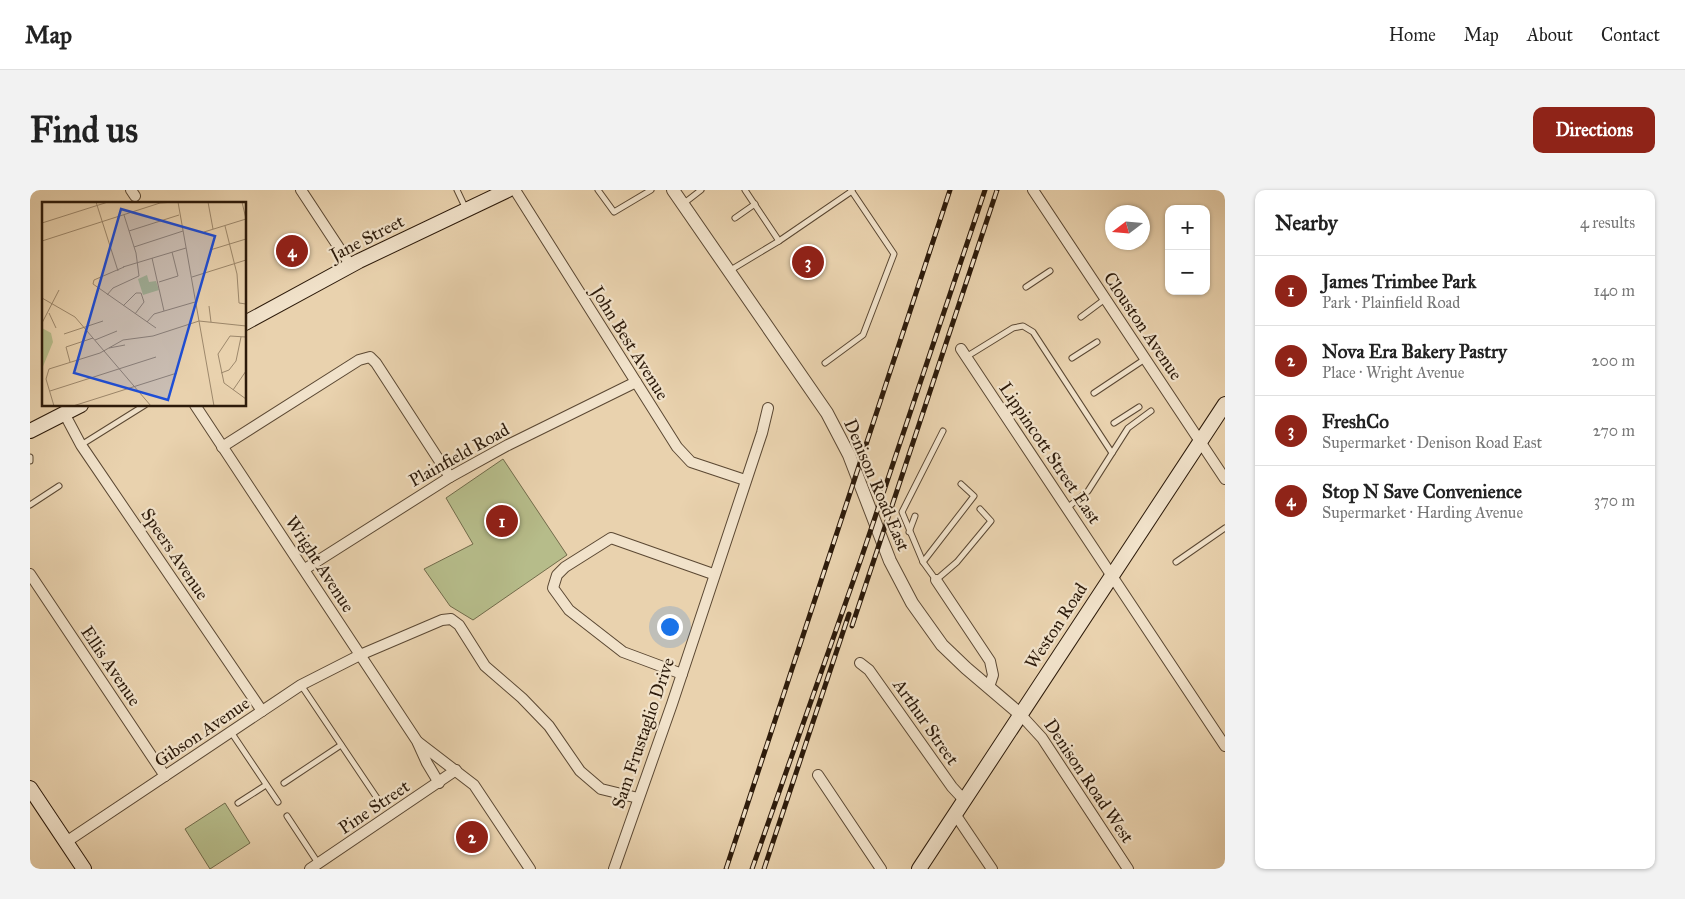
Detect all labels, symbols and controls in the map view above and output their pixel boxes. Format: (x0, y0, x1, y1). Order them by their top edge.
text: Map (25, 20, 72, 50)
text: Home (1389, 24, 1436, 46)
text: Map (1464, 24, 1499, 46)
text: About (1527, 24, 1573, 46)
text: Contact (1601, 24, 1660, 46)
button: Directions (1533, 107, 1655, 153)
text: Find us (30, 109, 138, 152)
inset map (42, 202, 246, 406)
north arrow (1105, 205, 1150, 250)
map controls (1165, 205, 1210, 295)
button: + (1165, 205, 1210, 250)
street label: Jane Street (324, 210, 409, 268)
text: Nearby (1275, 210, 1338, 236)
text: 4 results (1580, 213, 1635, 232)
pin: 4 (276, 232, 308, 270)
pin: 3 (792, 243, 824, 281)
button: − (1165, 250, 1210, 295)
street label: Clouston Avenue (1099, 268, 1187, 384)
text: James Trimbee Park (1322, 270, 1476, 293)
street label: John Best Avenue (584, 280, 674, 404)
text: 1 (1288, 281, 1294, 300)
text: 140 m (1594, 281, 1635, 300)
text: Park · Plainfield Road (1322, 293, 1460, 312)
text: Nova Era Bakery Pastry (1322, 340, 1507, 363)
text: 2 (1287, 351, 1295, 370)
text: 200 m (1592, 351, 1635, 370)
text: Place · Wright Avenue (1322, 363, 1464, 382)
street label: Lippincott Street East (994, 378, 1106, 529)
text: FreshCo (1322, 410, 1389, 433)
street label: Denison Road East (839, 416, 915, 555)
street label: Plainfield Road (405, 418, 513, 492)
text: 3 (1288, 421, 1294, 440)
text: 270 m (1593, 421, 1635, 440)
text: Supermarket · Denison Road East (1322, 433, 1542, 452)
text: Stop N Save Convenience (1322, 480, 1522, 503)
text: 4 (1287, 491, 1295, 510)
text: 370 m (1594, 491, 1635, 510)
pin: 1 (486, 502, 518, 540)
text: Supermarket · Harding Avenue (1322, 503, 1523, 522)
street label: Speers Avenue (136, 504, 214, 604)
street label: Wright Avenue (280, 512, 359, 617)
street label: Weston Road (1020, 579, 1092, 673)
your location (657, 614, 683, 640)
street label: Ellis Avenue (76, 622, 146, 710)
street label: Sam Frustaglio Drive (607, 655, 680, 812)
street label: Arthur Street (888, 674, 964, 770)
street label: Gibson Avenue (150, 692, 254, 772)
street label: Denison Road West (1039, 715, 1139, 848)
street label: Pine Street (334, 775, 414, 839)
pin: 2 (456, 818, 488, 856)

